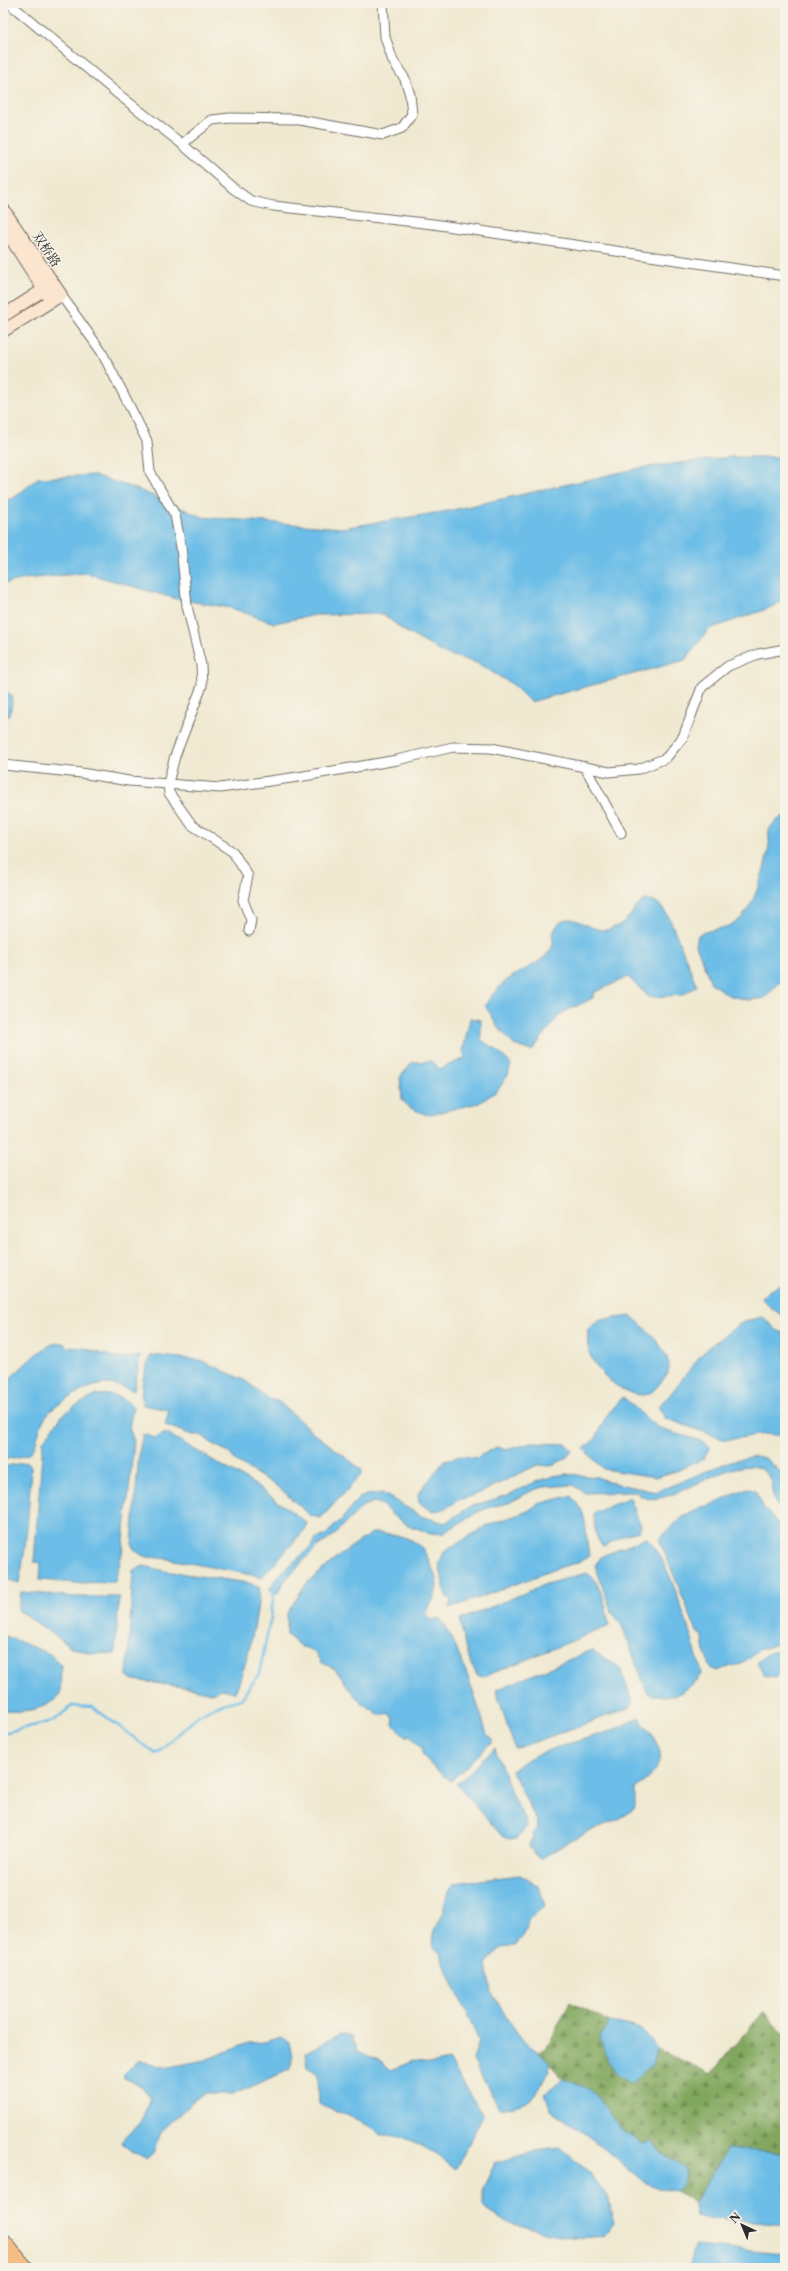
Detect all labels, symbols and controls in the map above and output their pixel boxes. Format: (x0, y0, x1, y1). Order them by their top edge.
street label: 双桥路 (29, 228, 65, 270)
north arrow (722, 2205, 762, 2245)
text: N (727, 2209, 744, 2226)

